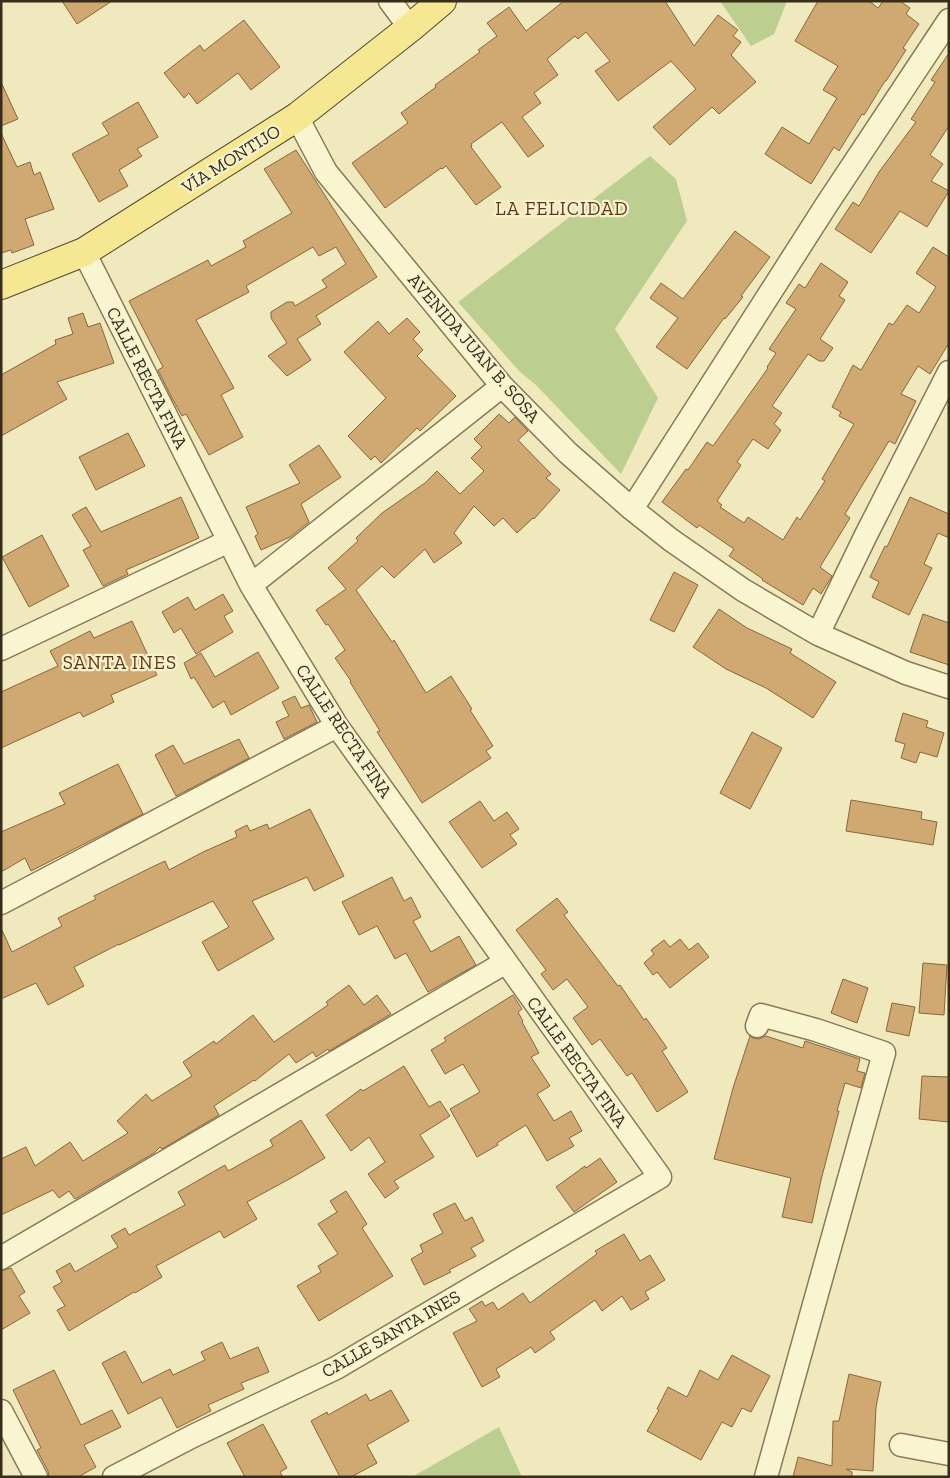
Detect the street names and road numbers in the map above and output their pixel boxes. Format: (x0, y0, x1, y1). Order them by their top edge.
street label: VÍA MONTIJO (177, 120, 285, 199)
street label: AVENIDA JUAN B. SOSA (403, 269, 545, 427)
street label: CALLE RECTA FINA (102, 303, 193, 453)
street label: CALLE RECTA FINA (291, 660, 397, 802)
street label: CALLE RECTA FINA (522, 992, 632, 1132)
street label: CALLE SANTA INES (318, 1285, 464, 1383)

